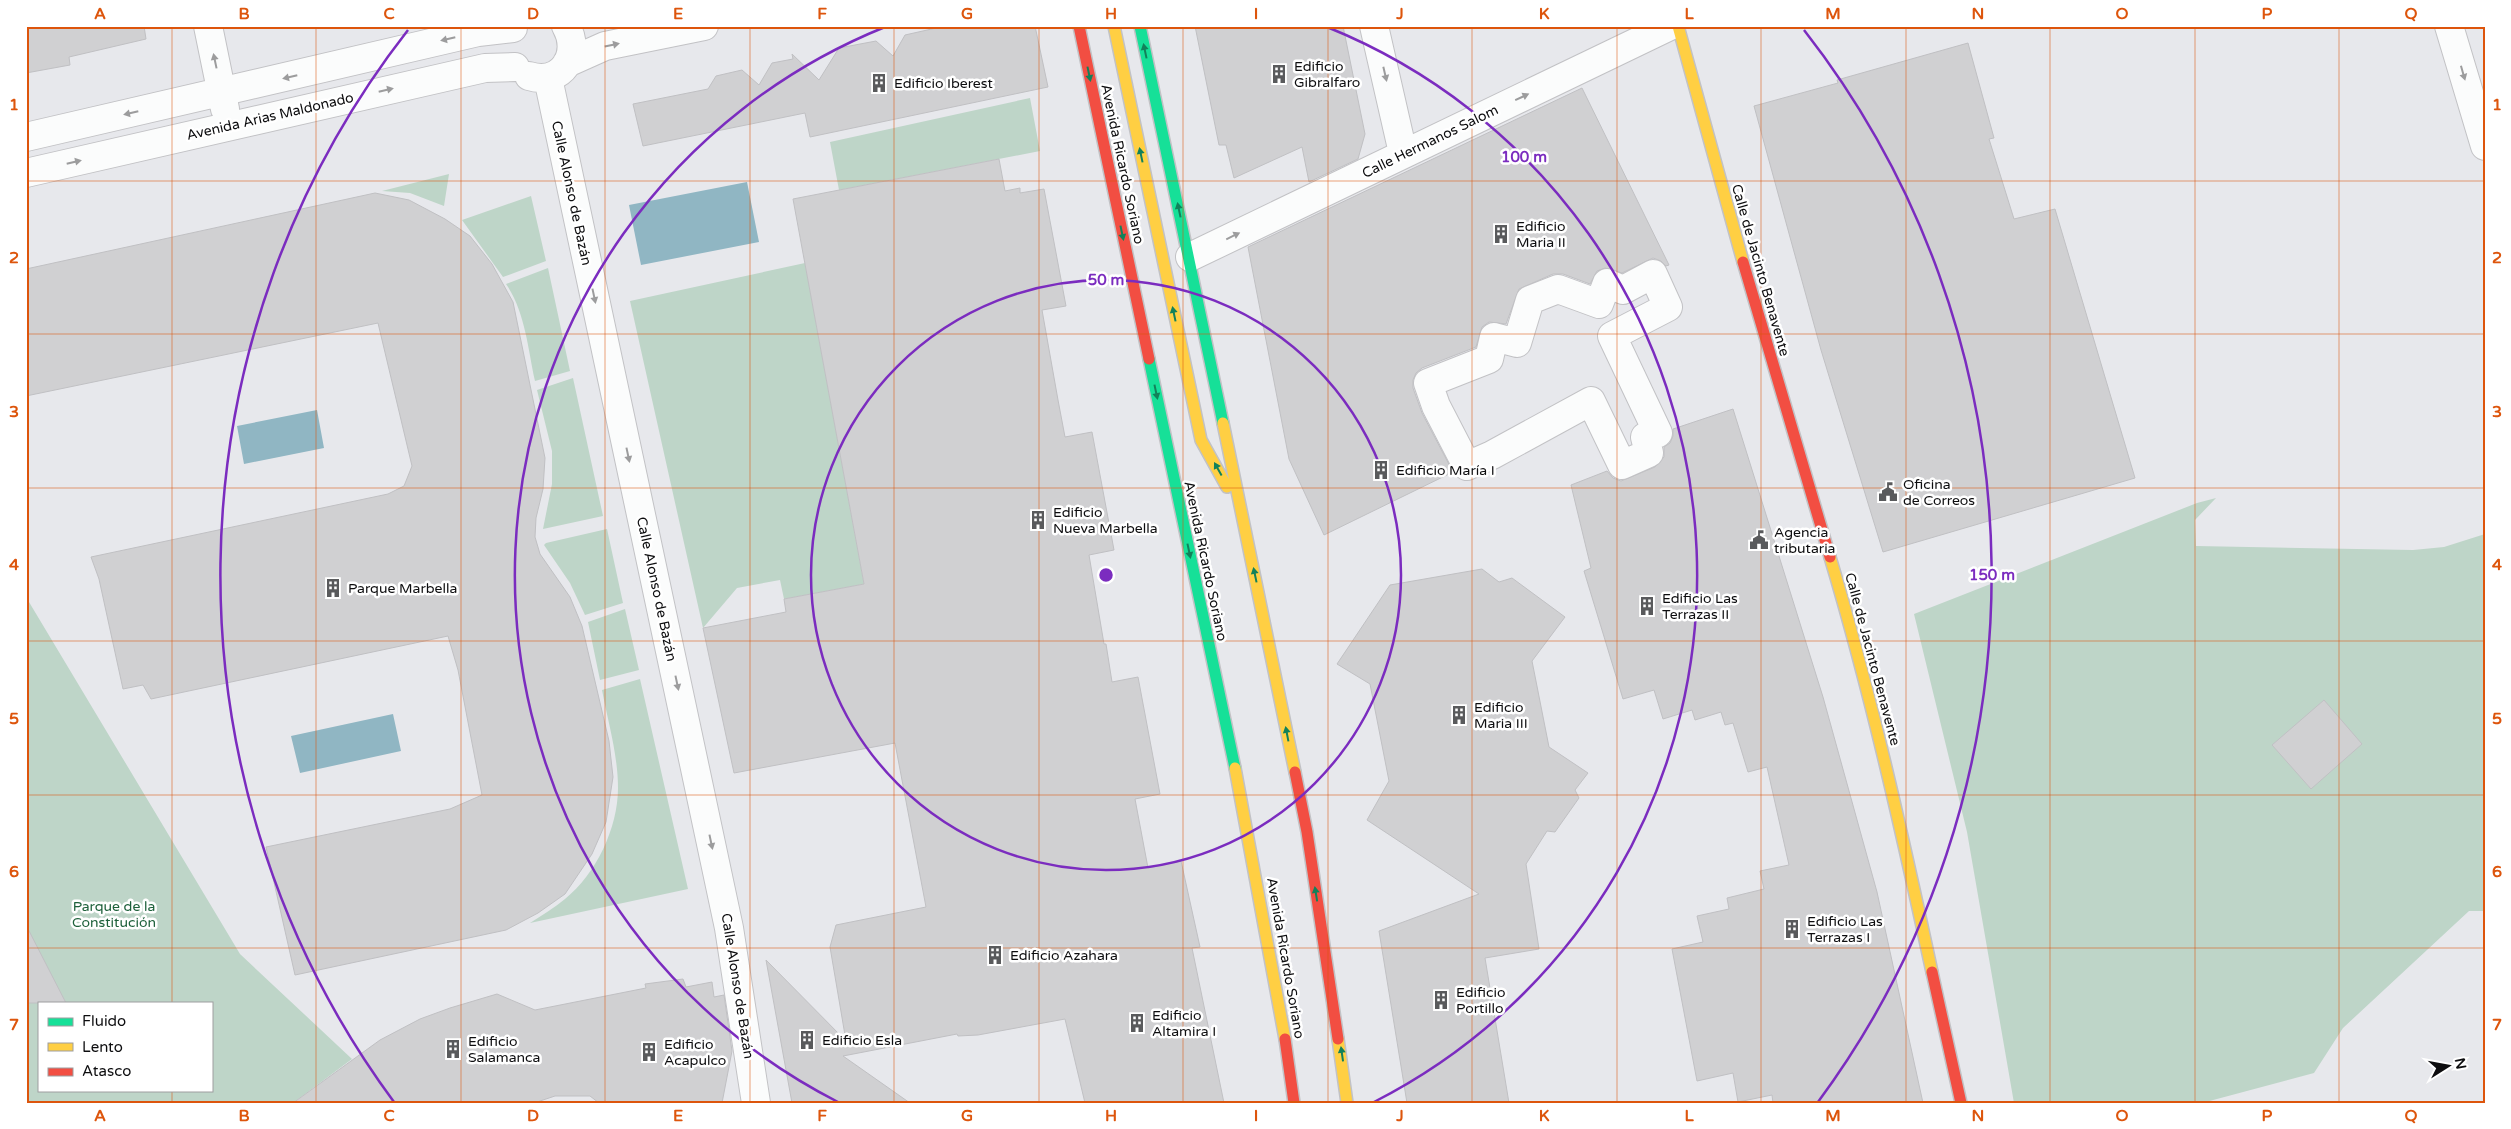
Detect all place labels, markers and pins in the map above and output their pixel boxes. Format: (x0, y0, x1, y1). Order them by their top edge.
place label: Edificio Gibralfaro (1294, 58, 1360, 91)
building icon: Edificio Gibralfaro (1268, 63, 1290, 85)
building icon: Edificio Iberest (868, 72, 890, 94)
place label: Edificio Iberest (894, 75, 993, 92)
place label: Edificio Maria II (1516, 218, 1566, 251)
building icon: Edificio Maria II (1490, 223, 1512, 245)
building icon: Edificio María I (1370, 459, 1392, 481)
place label: Edificio María I (1396, 462, 1495, 479)
place label: Oficina de Correos (1903, 476, 1975, 509)
public building icon: Oficina de Correos (1877, 481, 1899, 503)
place label: Edificio Nueva Marbella (1053, 504, 1158, 537)
building icon: Edificio Nueva Marbella (1027, 509, 1049, 531)
place label: Agencia tributaria (1774, 524, 1836, 557)
public building icon: Agencia tributaria (1748, 529, 1770, 551)
centre of rings (1097, 566, 1115, 584)
building icon: Parque Marbella (322, 577, 344, 599)
place label: Parque Marbella (348, 580, 457, 597)
place label: Edificio Las Terrazas II (1662, 590, 1738, 623)
building icon: Edificio Las Terrazas II (1636, 595, 1658, 617)
place label: Edificio Maria III (1474, 699, 1528, 732)
building icon: Edificio Maria III (1448, 704, 1470, 726)
place label: Edificio Las Terrazas I (1807, 913, 1883, 946)
building icon: Edificio Las Terrazas I (1781, 918, 1803, 940)
building icon: Edificio Azahara (984, 944, 1006, 966)
place label: Edificio Azahara (1010, 947, 1118, 964)
place label: Edificio Portillo (1456, 984, 1505, 1017)
building icon: Edificio Portillo (1430, 989, 1452, 1011)
place label: Edificio Altamira I (1152, 1007, 1216, 1040)
building icon: Edificio Altamira I (1126, 1012, 1148, 1034)
building icon: Edificio Esla (796, 1029, 818, 1051)
place label: Edificio Esla (822, 1032, 902, 1049)
place label: Edificio Salamanca (468, 1033, 540, 1066)
place label: Edificio Acapulco (664, 1036, 726, 1069)
building icon: Edificio Salamanca (442, 1038, 464, 1060)
building icon: Edificio Acapulco (638, 1041, 660, 1063)

